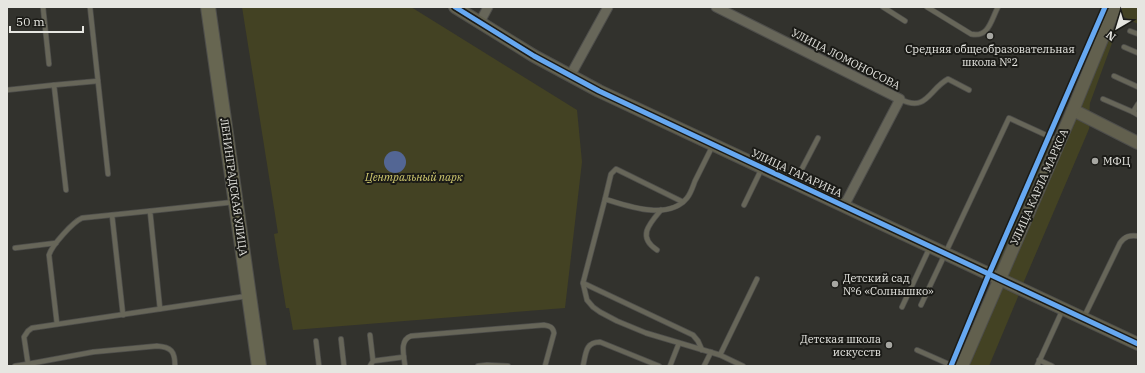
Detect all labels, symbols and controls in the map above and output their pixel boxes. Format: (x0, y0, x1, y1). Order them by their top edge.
scale bar (10, 8, 83, 34)
north arrow (1097, 8, 1137, 48)
text: 50 m (16, 14, 45, 29)
street label: УЛИЦА ЛОМОНОСОВА (789, 25, 903, 93)
text: N (1103, 28, 1119, 44)
marker: Средняя общеобразовательная школа №2 (985, 31, 995, 41)
place label: Средняя общеобразовательная школа №2 (905, 42, 1075, 69)
street label: ЛЕНИНГРАДСКАЯ УЛИЦА (217, 117, 251, 257)
street label: УЛИЦА КАРЛА МАРКСА (1007, 126, 1071, 247)
street label: УЛИЦА ГАГАРИНА (749, 146, 845, 200)
place label: МФЦ (1103, 154, 1131, 168)
marker: МФЦ (1090, 156, 1100, 166)
park label: Центральный парк (364, 170, 464, 184)
place label: Детский сад №6 «Солнышко» (843, 271, 934, 298)
marker: Детский сад №6 «Солнышко» (830, 279, 840, 289)
place label: Детская школа искусств (800, 332, 881, 359)
marker: Детская школа искусств (884, 340, 894, 350)

